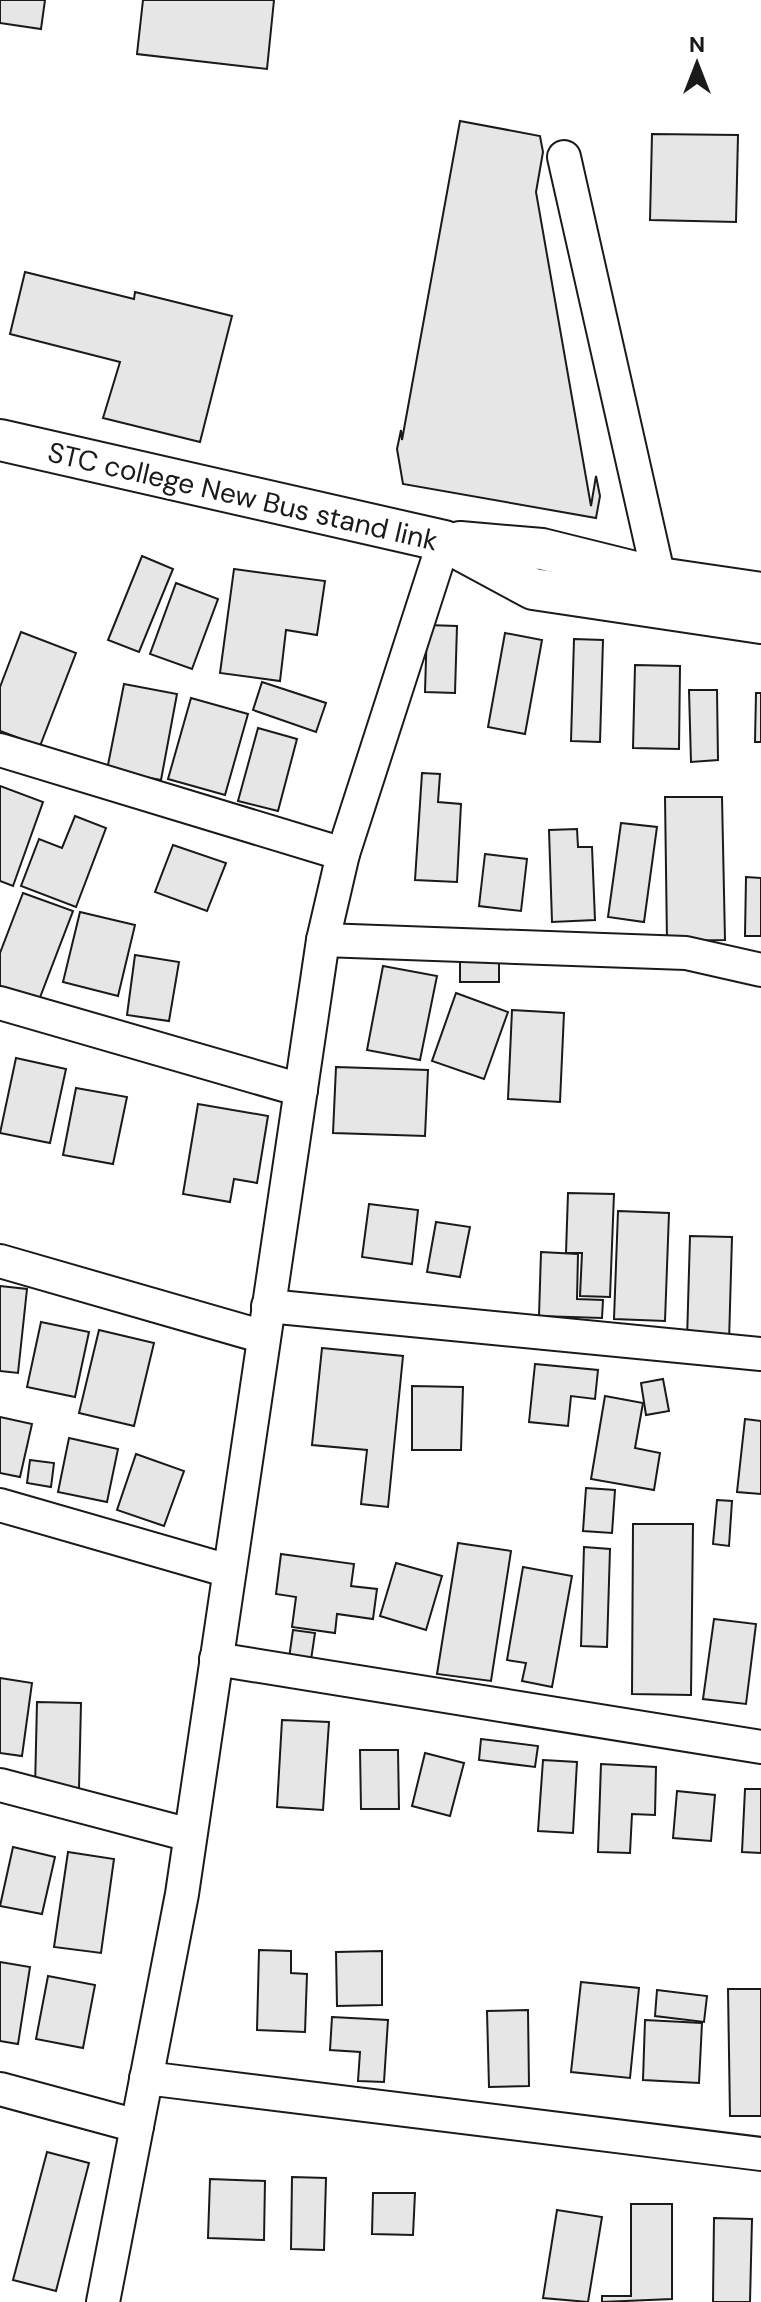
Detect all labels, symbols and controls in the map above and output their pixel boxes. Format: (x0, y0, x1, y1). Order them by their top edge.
north arrow (657, 24, 737, 104)
text: N (689, 30, 705, 59)
street label: STC college New Bus stand link (44, 434, 442, 559)

